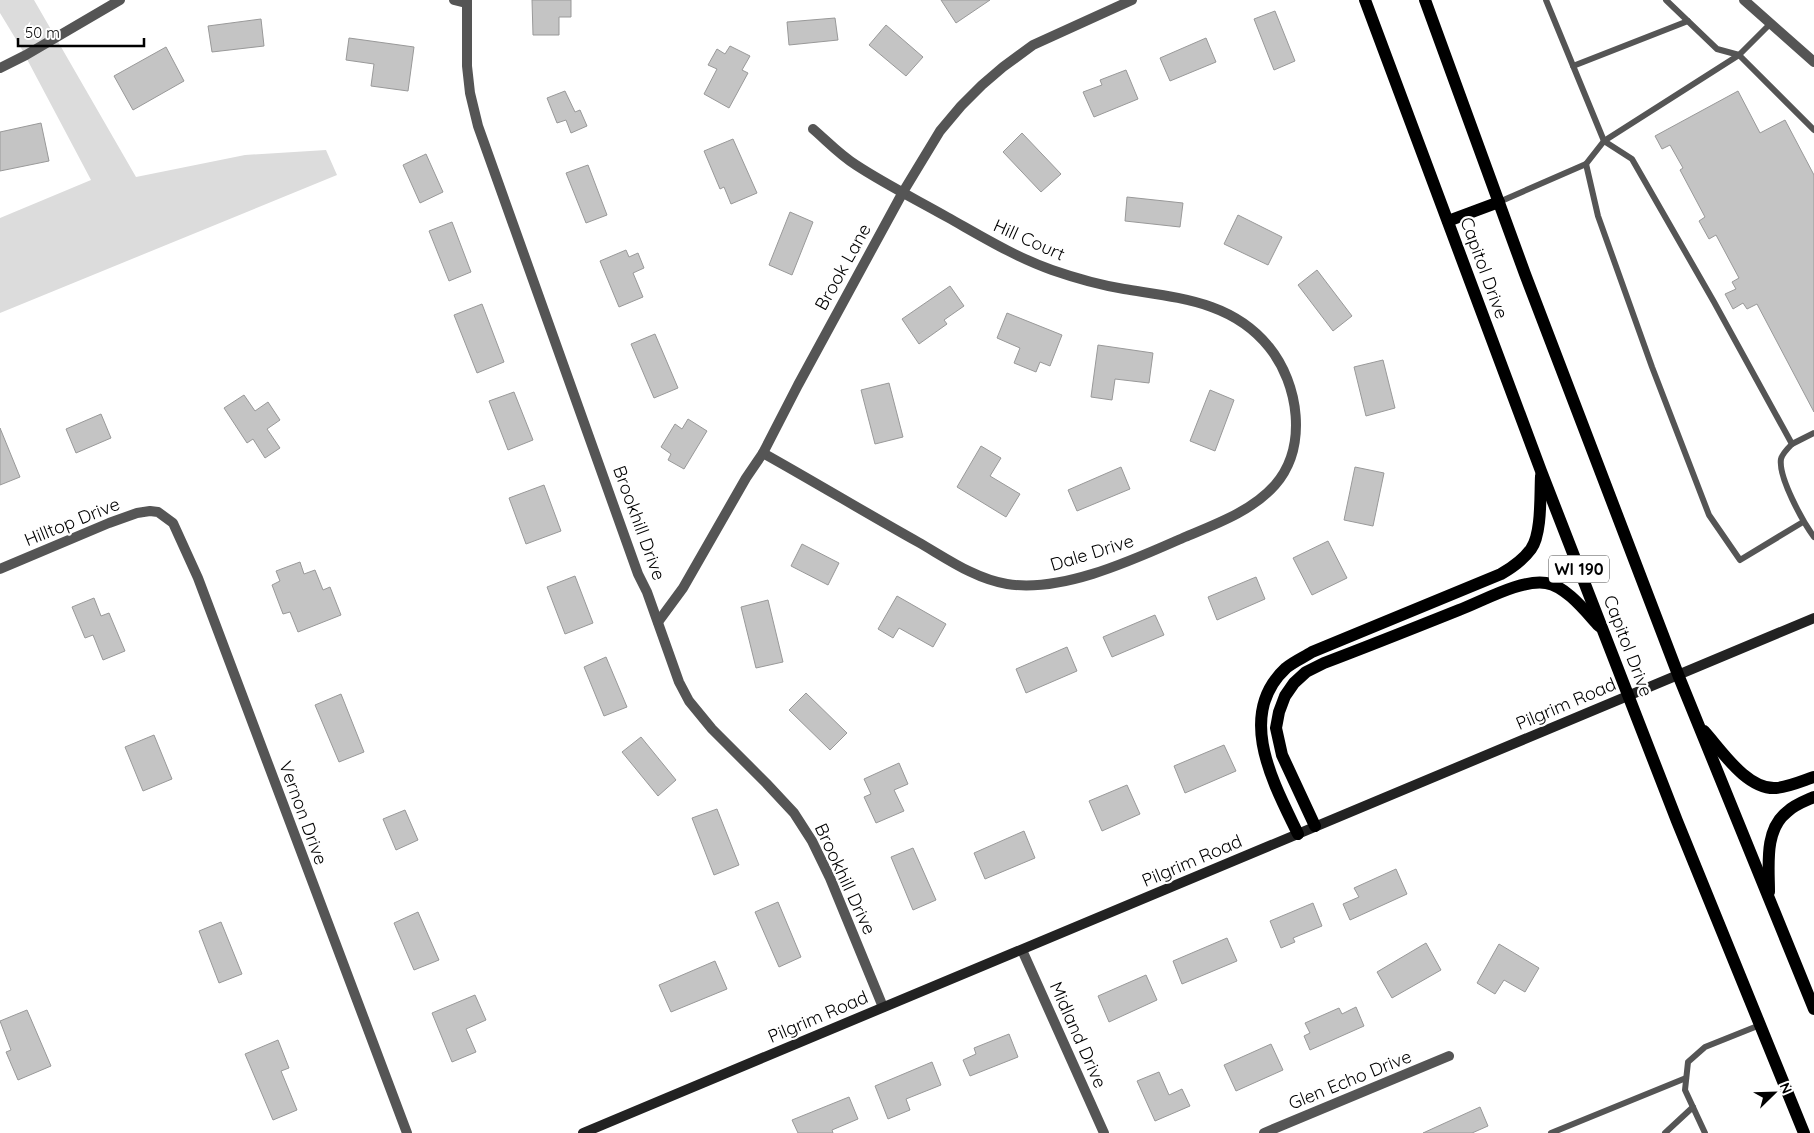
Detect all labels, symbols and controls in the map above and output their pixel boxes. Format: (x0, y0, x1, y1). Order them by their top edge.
scale bar (18, 15, 144, 47)
text: 50 m (25, 23, 60, 42)
street label: Hill Court (990, 214, 1069, 265)
street label: Capitol Drive (1455, 214, 1514, 322)
street label: Brook Lane (809, 219, 876, 314)
street label: Brookhill Drive (608, 462, 671, 583)
street label: Hilltop Drive (21, 492, 123, 551)
street label: Dale Drive (1047, 529, 1136, 576)
road number: WI 190 (1549, 556, 1609, 582)
street label: Capitol Drive (1599, 592, 1658, 700)
street label: Pilgrim Road (1512, 672, 1619, 735)
street label: Vernon Drive (274, 758, 333, 868)
street label: Brookhill Drive (810, 819, 881, 938)
street label: Pilgrim Road (1138, 829, 1245, 892)
street label: Midland Drive (1045, 978, 1112, 1092)
street label: Pilgrim Road (764, 985, 871, 1048)
street label: Glen Echo Drive (1285, 1044, 1415, 1115)
north arrow (1749, 1068, 1799, 1118)
text: N (1776, 1080, 1796, 1096)

